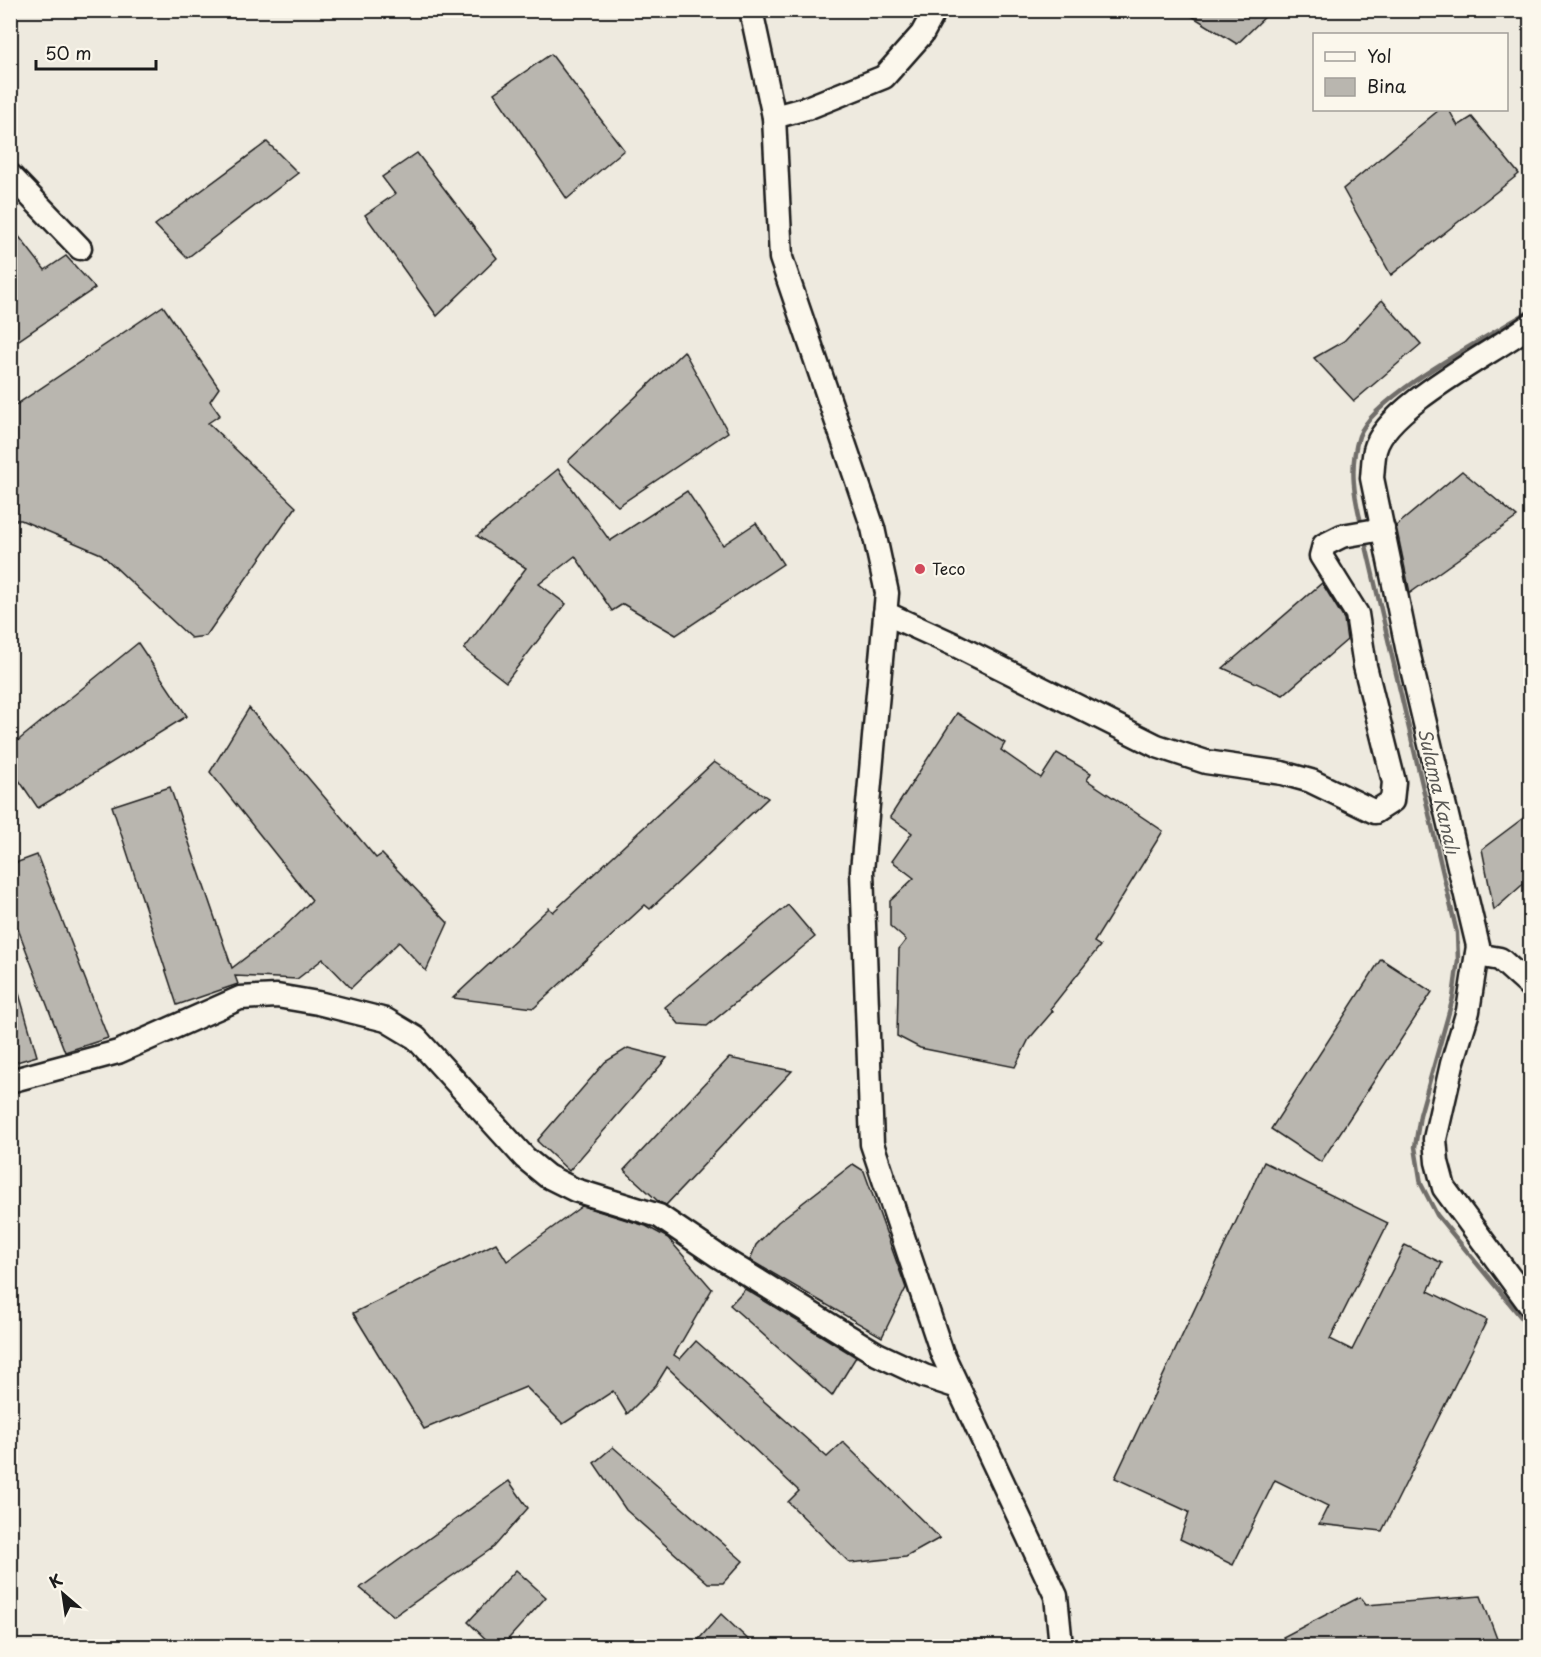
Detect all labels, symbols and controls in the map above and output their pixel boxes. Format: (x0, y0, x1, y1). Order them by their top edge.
scale bar (36, 33, 156, 71)
legend (1313, 33, 1508, 111)
text: 50 m (45, 39, 92, 66)
text: Yol (1367, 42, 1392, 69)
text: Bina (1367, 72, 1407, 99)
place label: Teco (932, 556, 966, 580)
marker: Teco (913, 562, 927, 576)
water label: Sulama Kanalı (1412, 725, 1467, 857)
north arrow (33, 1564, 93, 1624)
text: K (44, 1567, 66, 1593)

